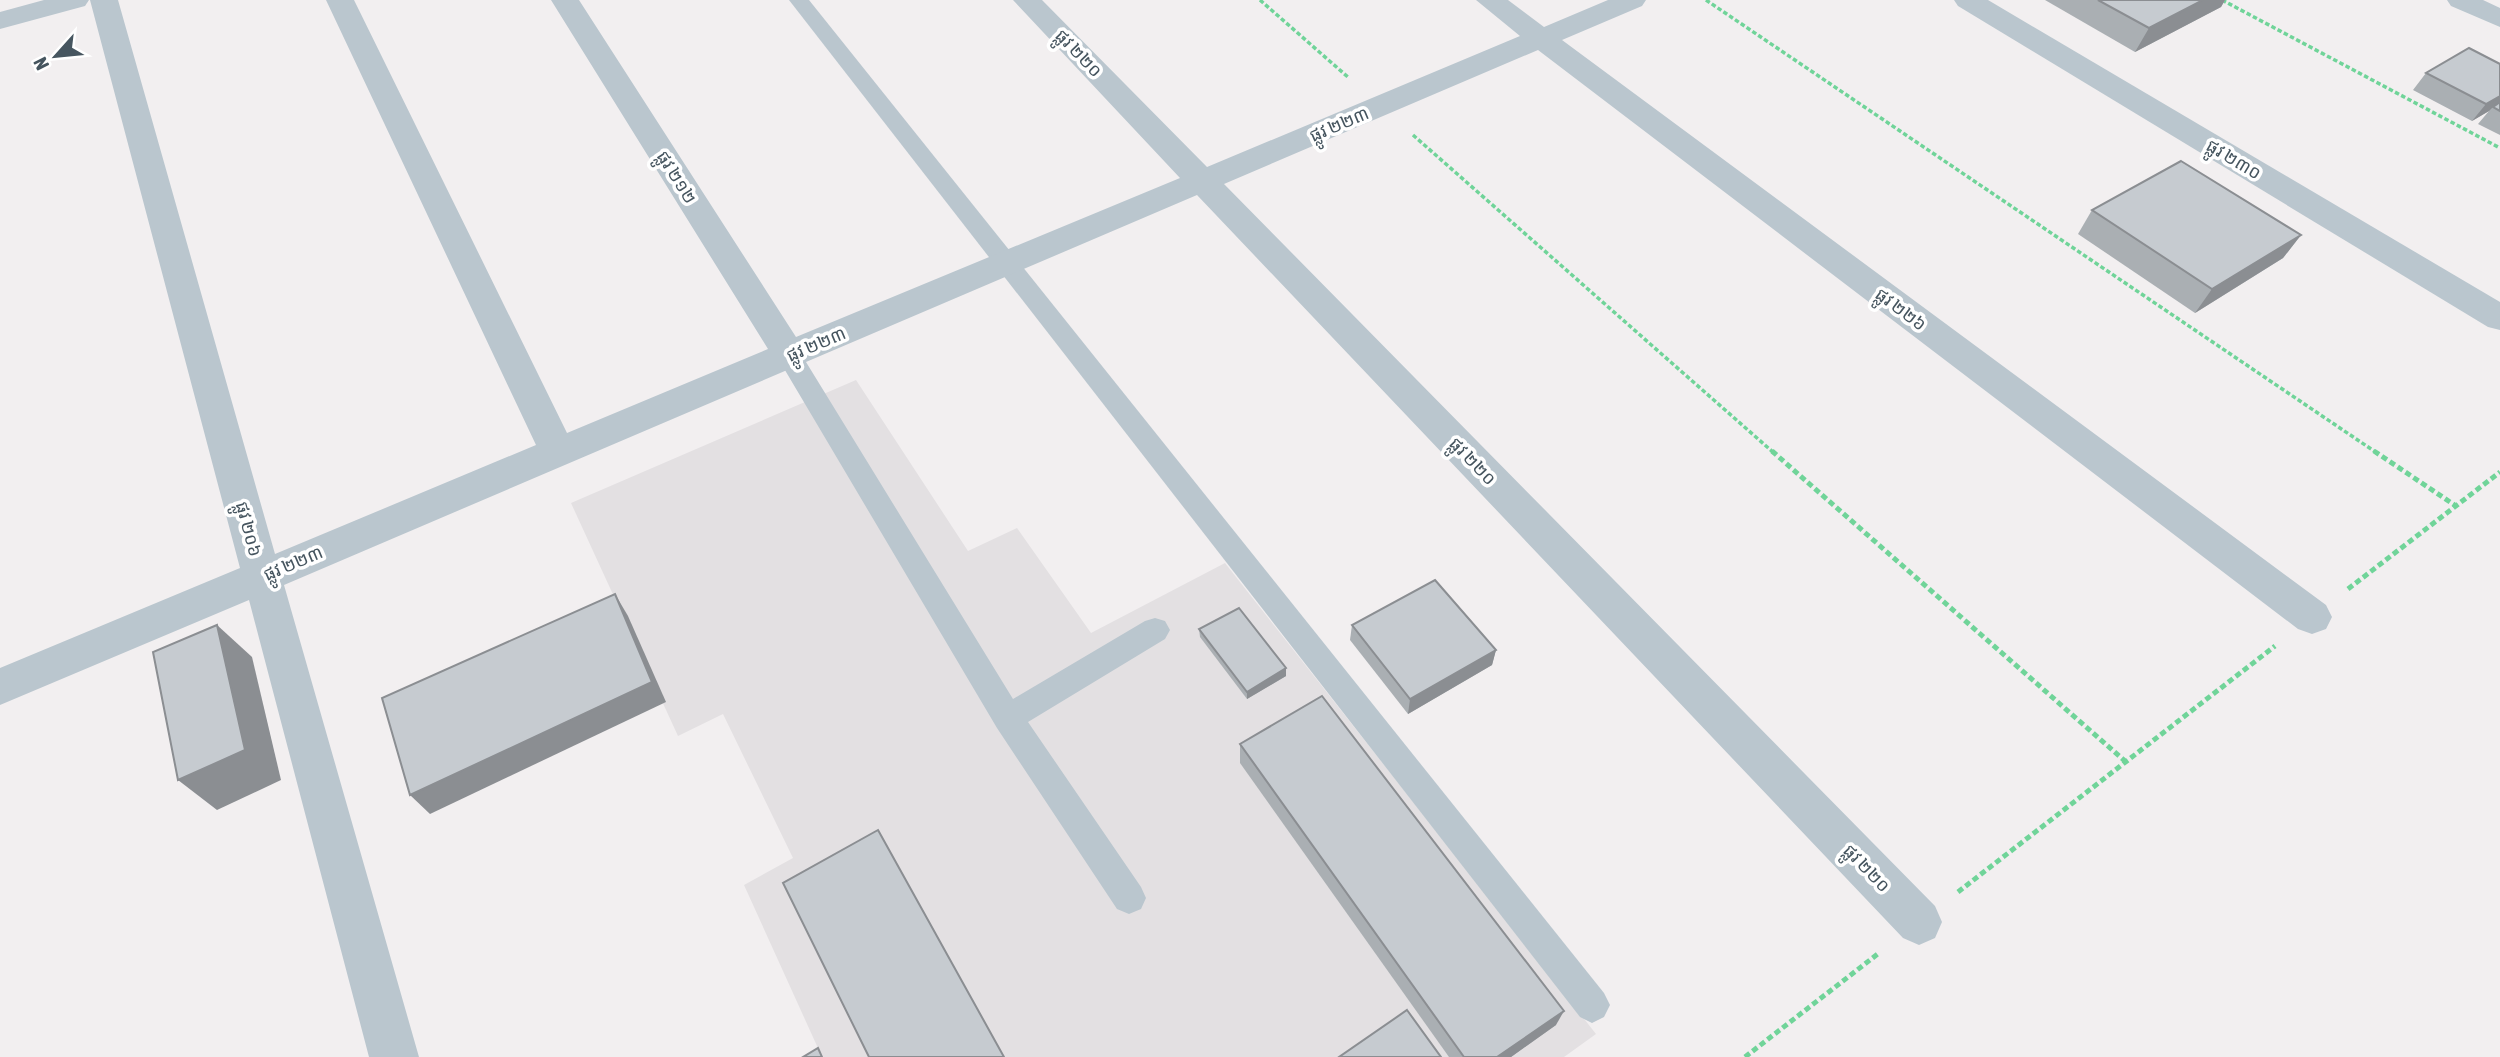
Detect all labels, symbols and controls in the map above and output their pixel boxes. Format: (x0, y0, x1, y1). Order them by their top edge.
north arrow (21, 21, 91, 91)
street label: ផ្លូវ ២២០ (1047, 25, 1107, 86)
text: N (29, 54, 53, 74)
street label: ផ្លូវ ២២៣ (1306, 102, 1374, 152)
street label: ផ្លូវ ២៣០ (2200, 134, 2265, 189)
street label: ផ្លូវ ២១២ (647, 147, 701, 211)
street label: ផ្លូវ ២២៦ (1868, 283, 1931, 340)
street label: ផ្លូវ ២២៣ (783, 322, 851, 372)
street label: ផ្លូវ ២២០ (1441, 433, 1501, 494)
street label: ផ្លូវ ២០៦ (225, 499, 266, 560)
street label: ផ្លូវ ២២៣ (260, 541, 328, 591)
street label: ផ្លូវ ២២០ (1835, 840, 1895, 901)

